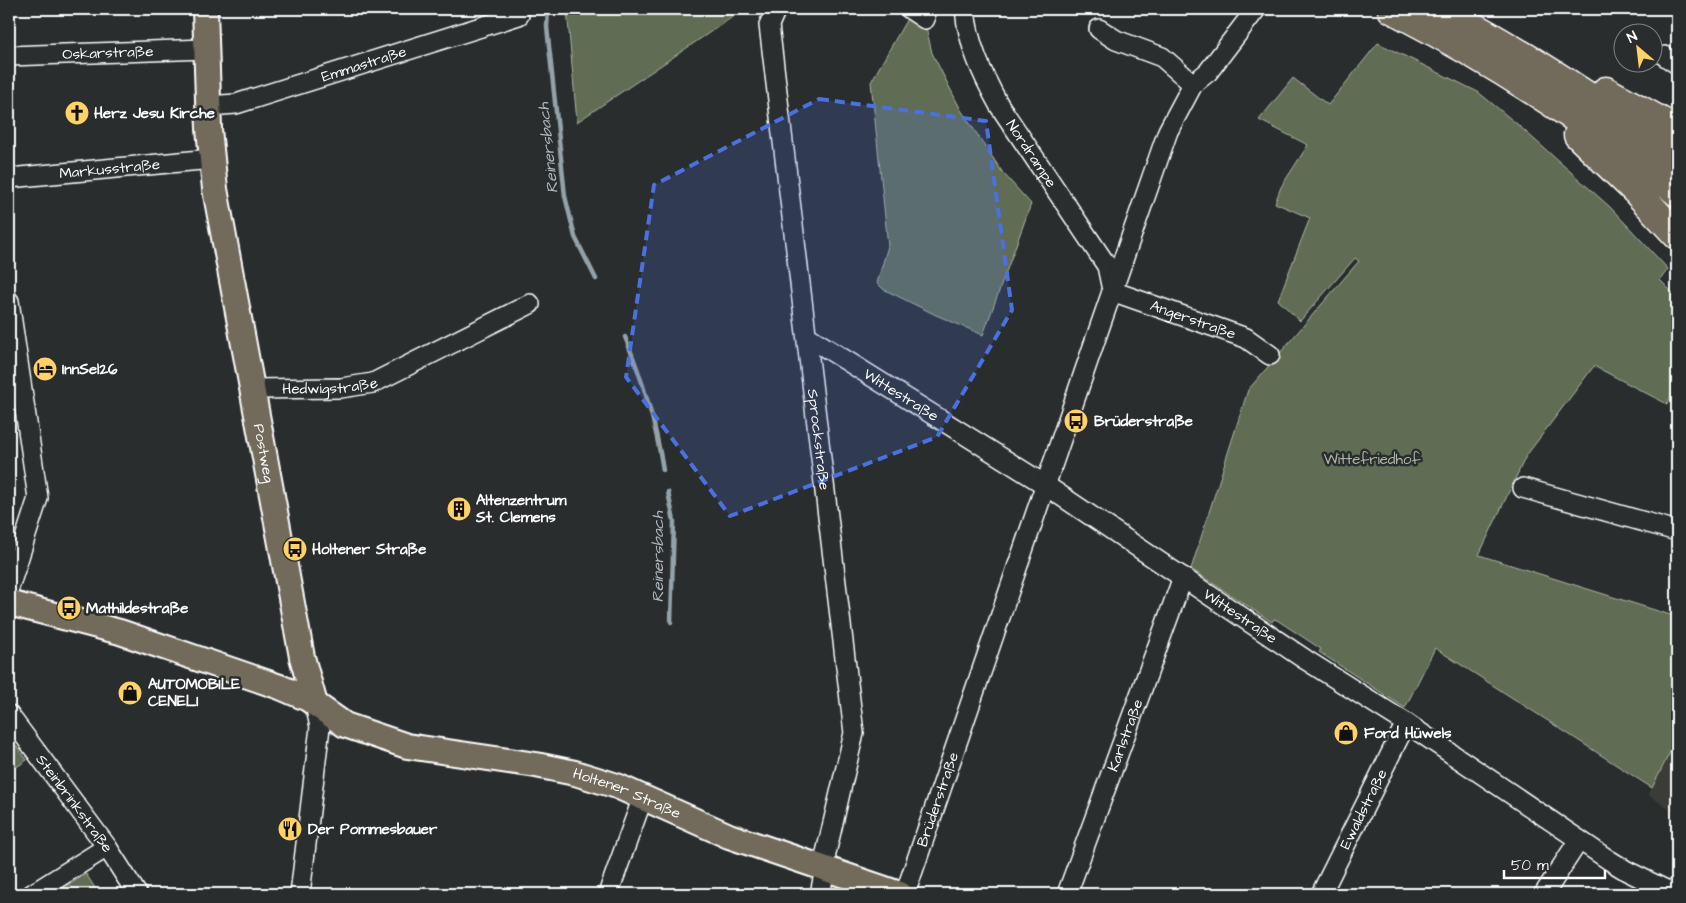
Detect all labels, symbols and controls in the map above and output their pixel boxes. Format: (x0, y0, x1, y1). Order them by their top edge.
north arrow (1614, 22, 1664, 72)
text: N (1624, 26, 1641, 48)
street label: Oskarstraße (62, 40, 154, 65)
street label: Emmastraße (319, 41, 409, 87)
church icon: Herz Jesu Kirche (64, 100, 90, 126)
water label: Reinersbach (532, 100, 564, 194)
place label: Herz Jesu Kirche (94, 103, 215, 124)
street label: Nordrampe (1001, 115, 1062, 192)
street label: Markusstraße (58, 153, 161, 184)
street label: Angerstraße (1147, 295, 1239, 344)
hotel icon: InnSel26 (32, 356, 58, 382)
place label: InnSel26 (62, 359, 118, 380)
street label: Wittestraße (860, 363, 943, 426)
street label: Hedwigstraße (282, 372, 382, 400)
street label: Sprockstraße (802, 388, 835, 491)
bus stop icon: Brüderstraße (1063, 408, 1089, 434)
place label: Brüderstraße (1094, 411, 1193, 432)
street label: Postweg (248, 422, 280, 485)
park label: Wittefriedhof (1324, 449, 1420, 470)
place label: Altenzentrum St. Clemens (475, 490, 567, 528)
building icon: Altenzentrum St. Clemens (446, 496, 472, 522)
water label: Reinersbach (647, 510, 669, 603)
bus stop icon: Holtener Straße (282, 536, 308, 562)
place label: Holtener Straße (312, 539, 426, 560)
street label: Wittestraße (1199, 584, 1282, 648)
bus stop icon: Mathildestraße (56, 595, 82, 621)
place label: Mathildestraße (86, 598, 188, 619)
place label: AUTOMOBILE CENELI (148, 674, 240, 712)
shop icon: AUTOMOBILE CENELI (117, 680, 143, 706)
street label: Karlstraße (1102, 696, 1148, 774)
shop icon: Ford Hüwels (1333, 720, 1359, 746)
place label: Ford Hüwels (1364, 723, 1452, 744)
street label: Brüderstraße (911, 749, 963, 850)
street label: Steinbrinkstraße (31, 750, 118, 856)
street label: Holtener Straße (570, 763, 684, 824)
street label: Ewaldstraße (1335, 765, 1392, 853)
restaurant icon: Der Pommesbauer (277, 816, 303, 842)
place label: Der Pommesbauer (308, 819, 438, 840)
scale bar (1504, 848, 1605, 880)
text: 50 m (1511, 855, 1549, 876)

